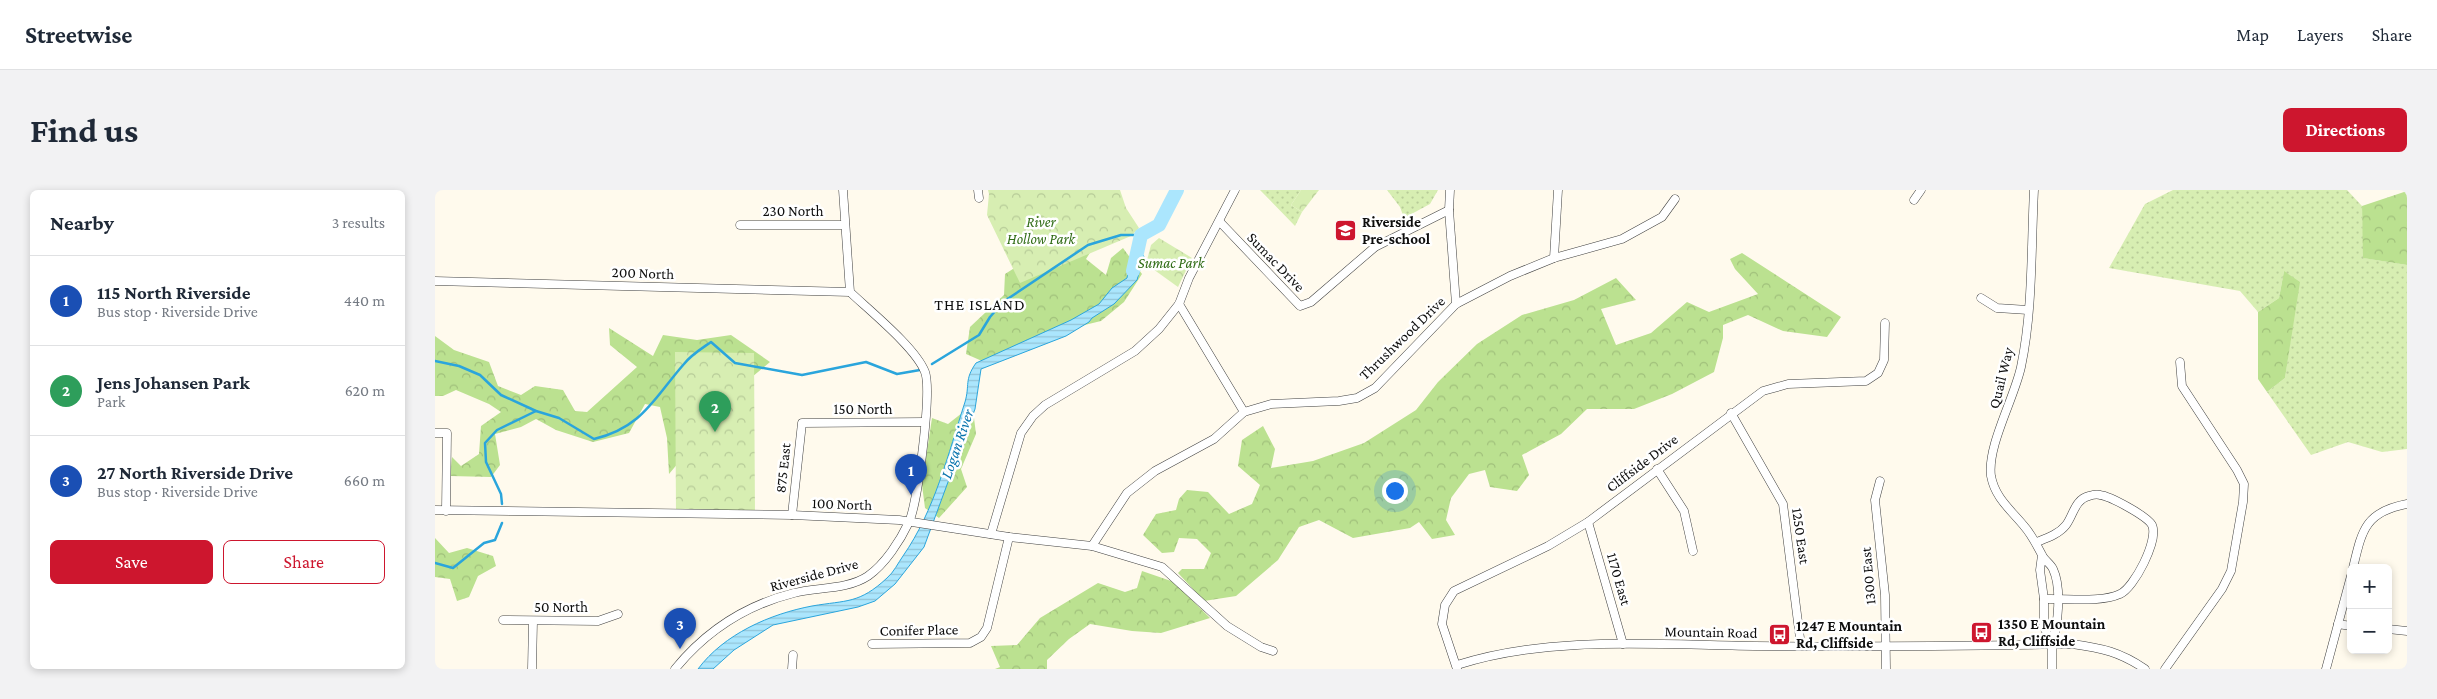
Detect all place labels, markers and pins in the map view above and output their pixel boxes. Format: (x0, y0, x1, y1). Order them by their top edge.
place label: Riverside Pre-school (1362, 214, 1431, 247)
school or university icon: Riverside Pre-school (1334, 219, 1358, 243)
pin: 2 (699, 391, 731, 432)
pin: 1 (895, 454, 927, 495)
pin: 3 (664, 608, 696, 649)
place label: 1350 E Mountain Rd, Cliffside (1998, 616, 2106, 649)
place label: 1247 E Mountain Rd, Cliffside (1796, 618, 1903, 651)
bus stop icon: 1350 E Mountain Rd, Cliffside (1970, 621, 1994, 645)
bus stop icon: 1247 E Mountain Rd, Cliffside (1768, 623, 1792, 647)

